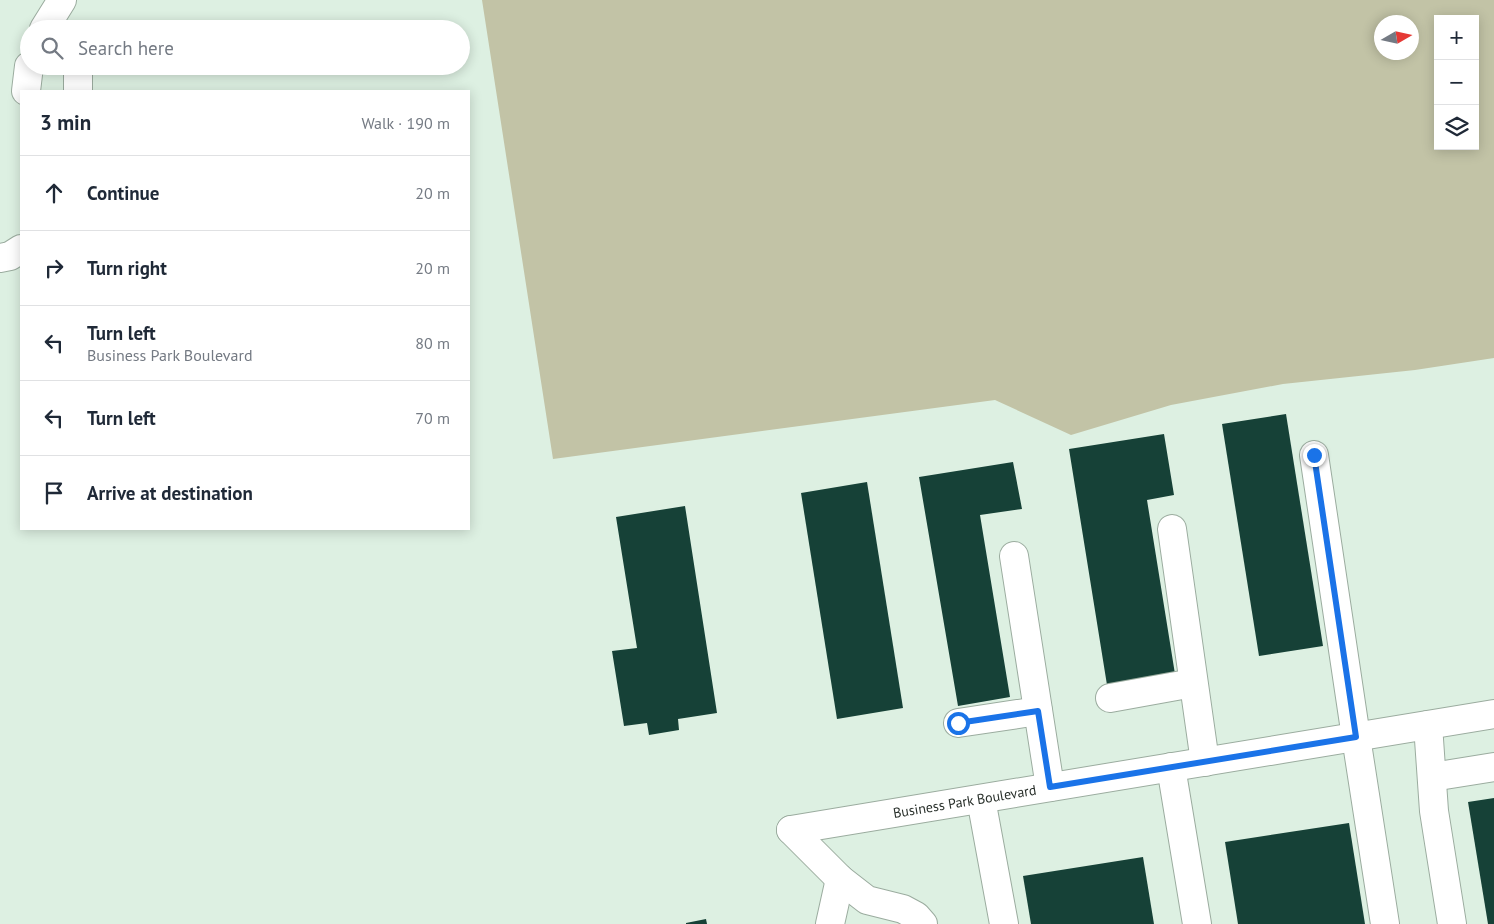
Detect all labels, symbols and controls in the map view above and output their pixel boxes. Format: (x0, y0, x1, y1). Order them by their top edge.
north arrow (1374, 15, 1419, 60)
map controls (1434, 15, 1479, 150)
button: + (1434, 15, 1479, 60)
search box (20, 20, 470, 75)
icon: search (38, 34, 66, 62)
text: Search here (78, 36, 174, 60)
button: − (1434, 60, 1479, 105)
button: layers (1434, 105, 1479, 150)
text: 3 min (40, 109, 91, 136)
text: Walk · 190 m (361, 113, 450, 133)
icon: ahead (40, 179, 68, 207)
text: Continue (87, 181, 159, 205)
text: 20 m (415, 183, 450, 203)
icon: right (40, 254, 68, 282)
text: Turn right (87, 256, 167, 280)
text: 20 m (415, 258, 450, 278)
text: Turn left (87, 321, 156, 345)
icon: left (40, 329, 68, 357)
text: 80 m (415, 333, 450, 353)
text: Business Park Boulevard (87, 345, 253, 365)
icon: left (40, 404, 68, 432)
text: Turn left (87, 406, 156, 430)
text: 70 m (415, 408, 450, 428)
route end (1303, 444, 1326, 467)
icon: arrive (40, 479, 68, 507)
text: Arrive at destination (87, 481, 253, 505)
route start (947, 712, 970, 735)
street label: Business Park Boulevard (892, 781, 1038, 822)

